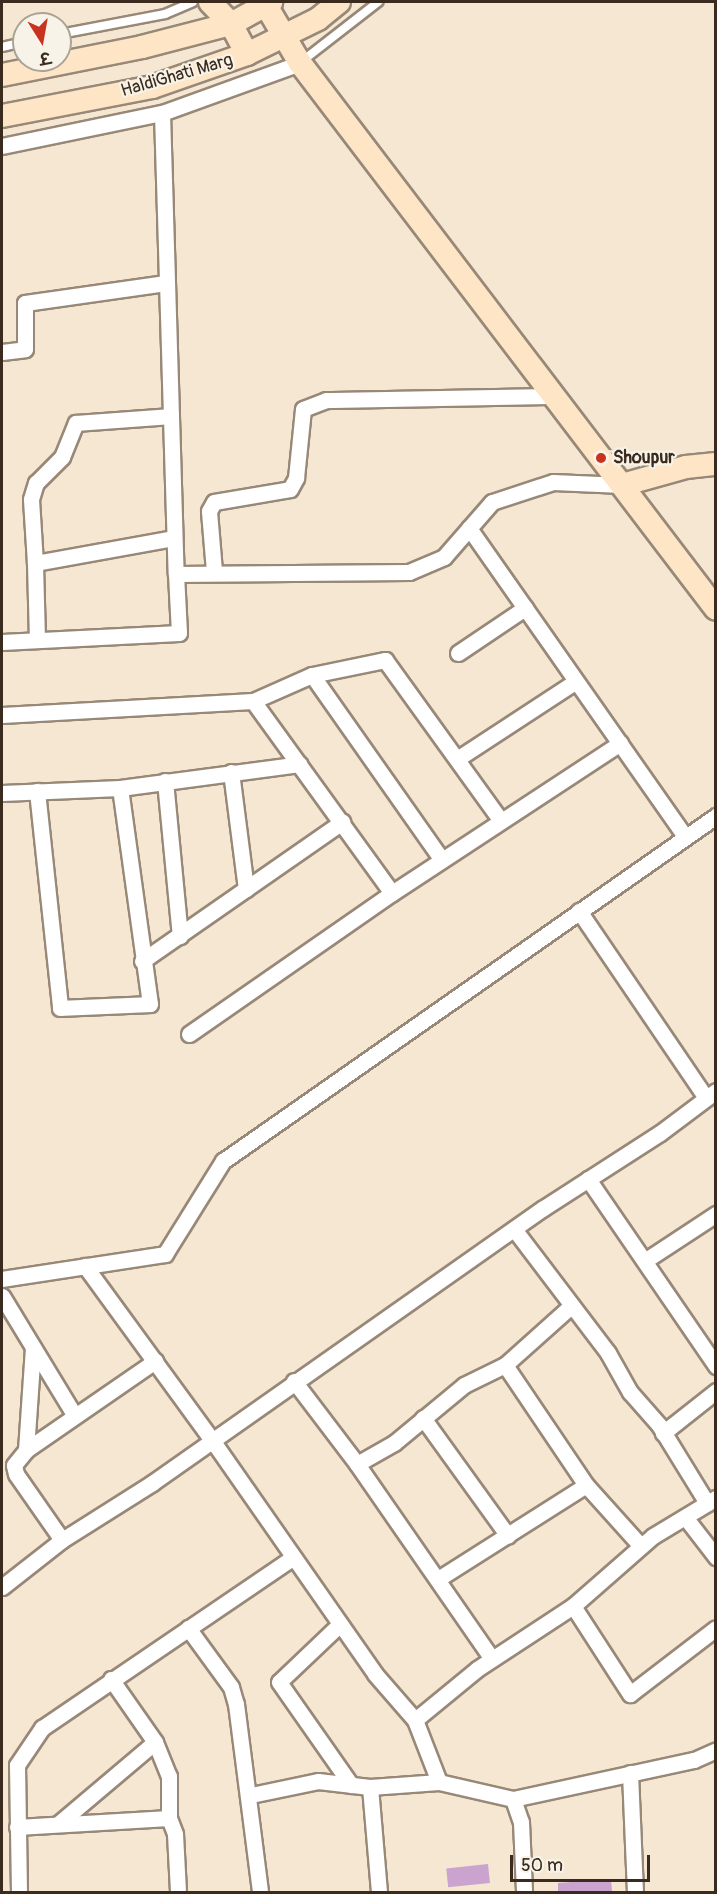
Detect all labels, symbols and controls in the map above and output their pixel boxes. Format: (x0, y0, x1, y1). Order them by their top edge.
north arrow (12, 12, 72, 72)
text: उ (38, 47, 52, 69)
street label: HaldiGhati Marg (119, 50, 235, 102)
place label: Shoupur (613, 447, 675, 469)
marker: Shoupur (594, 451, 608, 465)
scale bar (513, 1843, 652, 1881)
text: 50 m (521, 1854, 563, 1877)

